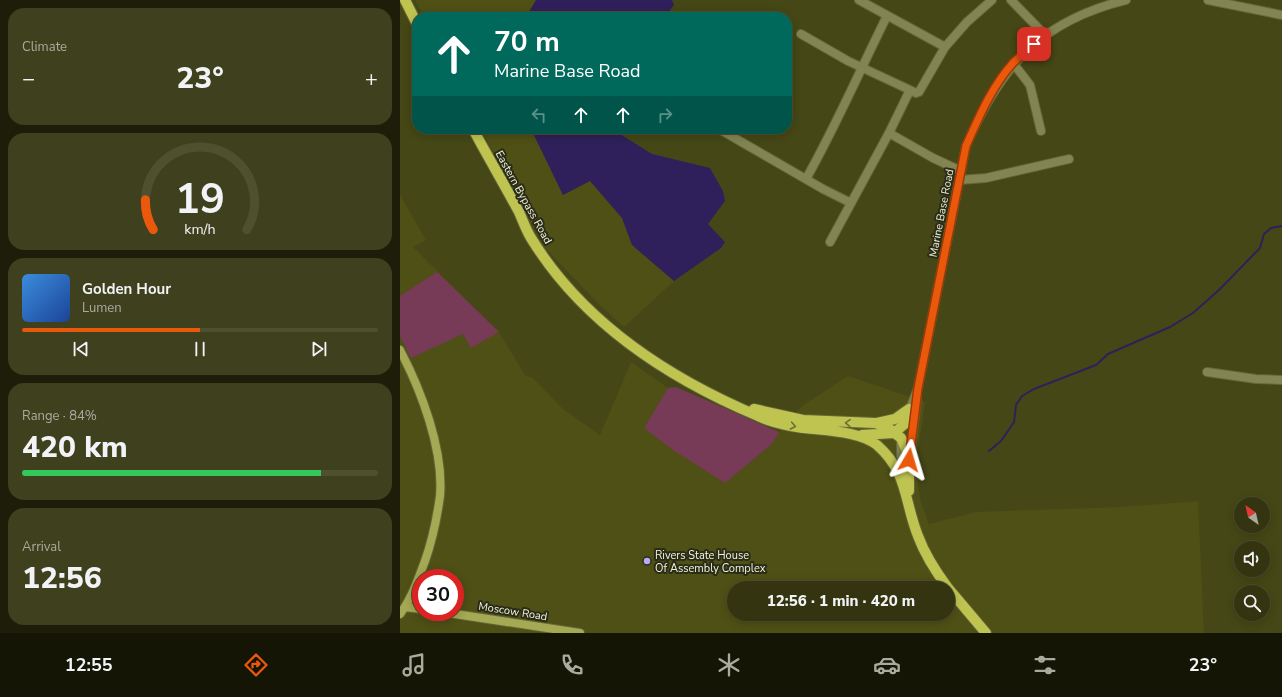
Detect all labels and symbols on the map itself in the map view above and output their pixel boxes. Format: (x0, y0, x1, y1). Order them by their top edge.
pin (1017, 27, 1051, 61)
street label: Eastern Bypass Road (492, 148, 555, 247)
street label: Marine Base Road (926, 168, 957, 258)
one-way arrow (845, 419, 851, 427)
one-way arrow (790, 421, 796, 430)
position arrow (888, 439, 930, 481)
north arrow (1234, 497, 1270, 533)
place label: Rivers State House Of Assembly Complex (655, 548, 766, 576)
marker: Rivers State House Of Assembly Complex (642, 556, 652, 566)
speed limit sign: 30 (412, 569, 464, 621)
street label: Moscow Road (477, 599, 548, 624)

